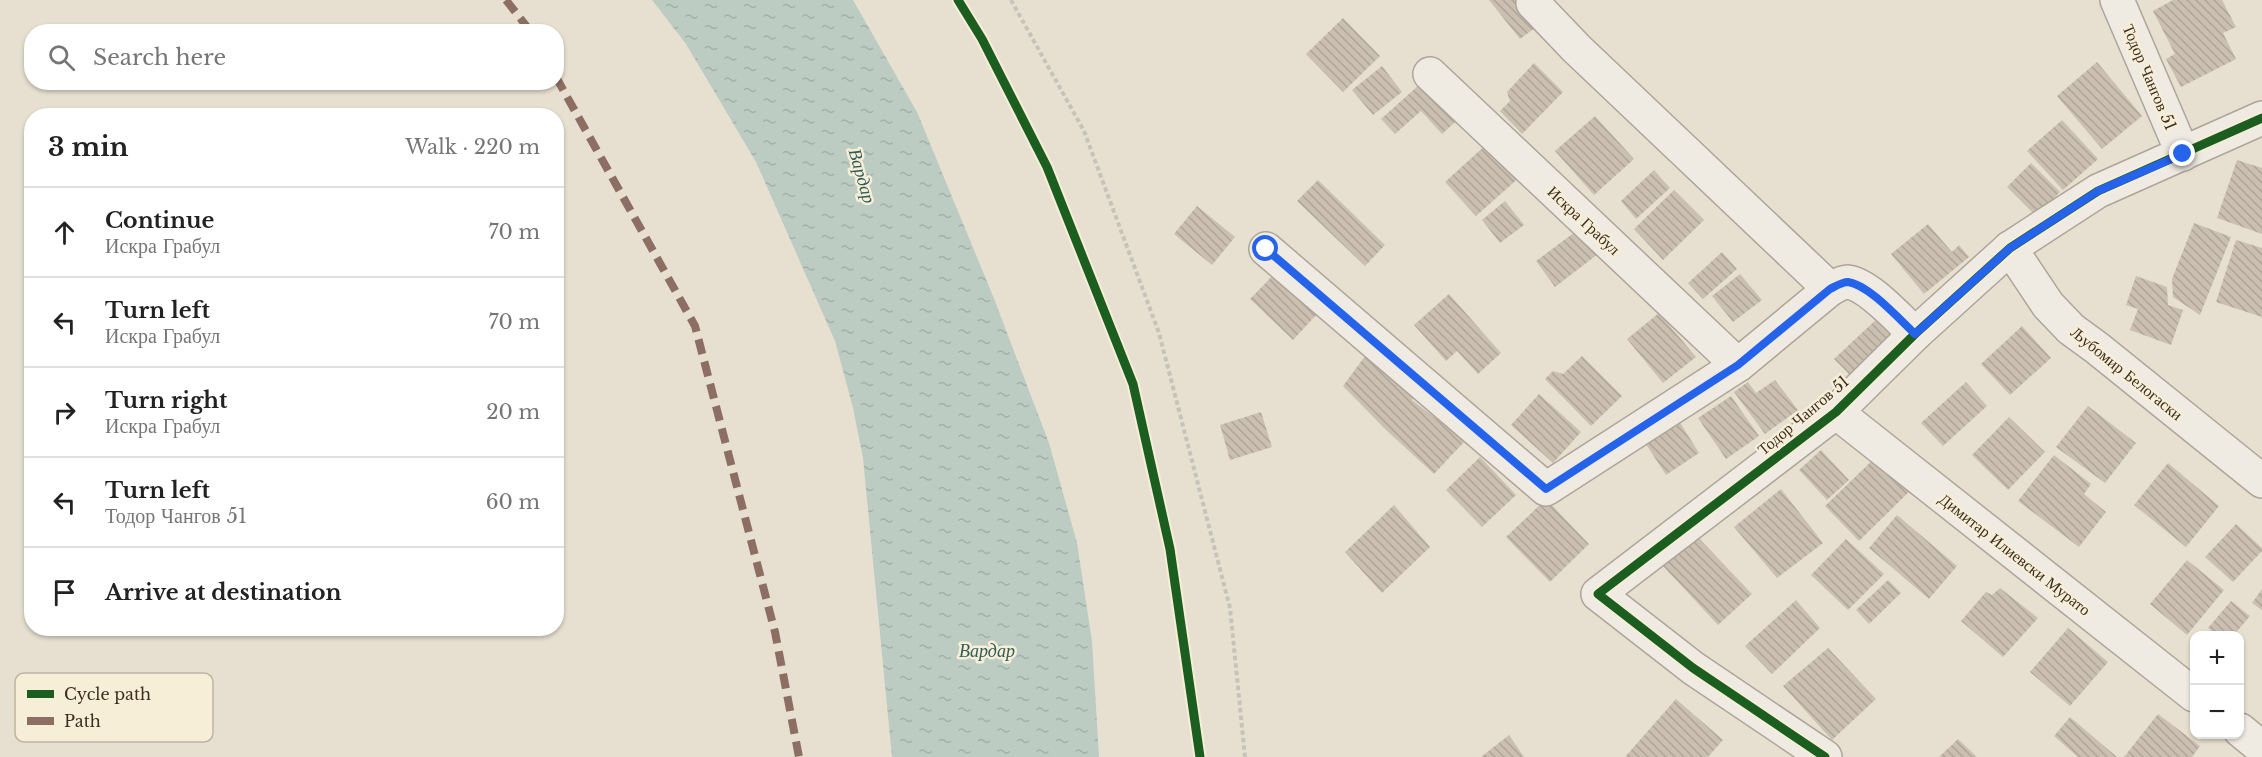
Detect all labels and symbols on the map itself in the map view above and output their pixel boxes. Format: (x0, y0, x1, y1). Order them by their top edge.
street label: Тодор Чангов 51 (2119, 21, 2181, 133)
route end (2169, 140, 2195, 166)
water label: Вардар (844, 146, 880, 206)
street label: Искра Грабул (1543, 181, 1625, 259)
route start (1252, 235, 1278, 261)
street label: Љубомир Белогаски (2067, 322, 2187, 425)
street label: Тодор Чангов 51 (1753, 371, 1853, 459)
street label: Димитар Илиевски Мурато (1935, 489, 2095, 619)
water label: Вардар (959, 640, 1015, 662)
legend (15, 673, 213, 742)
text: Cycle path (64, 684, 151, 704)
text: Path (64, 711, 101, 731)

